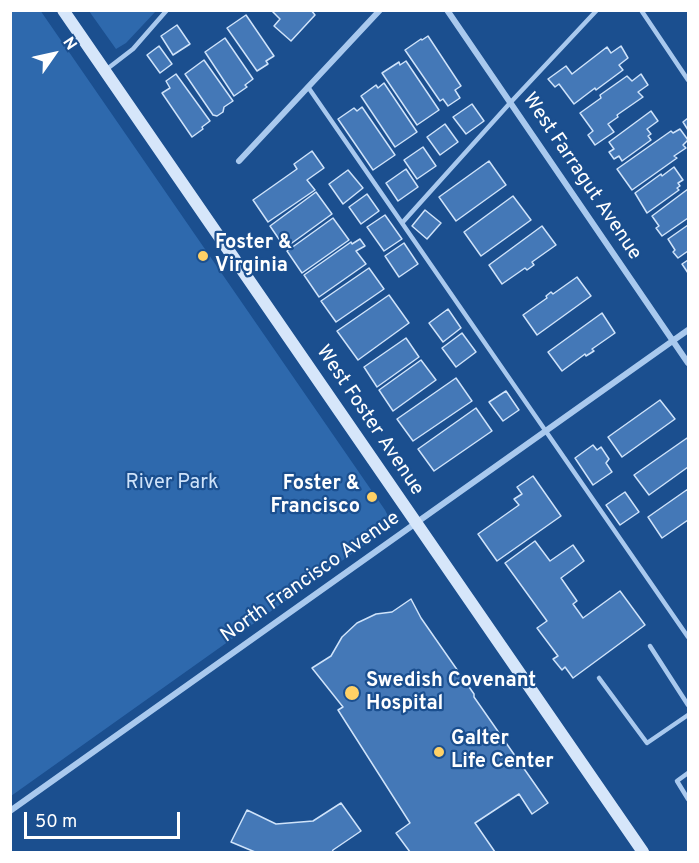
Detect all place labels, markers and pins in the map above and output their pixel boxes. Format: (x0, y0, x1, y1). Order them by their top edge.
place label: Foster & Virginia (215, 232, 292, 279)
marker: Foster & Virginia (196, 249, 210, 263)
place label: Foster & Francisco (271, 473, 360, 520)
marker: Foster & Francisco (365, 490, 379, 504)
place label: Swedish Covenant Hospital (366, 670, 536, 717)
marker: Swedish Covenant Hospital (343, 684, 361, 702)
place label: Galter Life Center (451, 728, 554, 775)
marker: Galter Life Center (432, 745, 446, 759)

